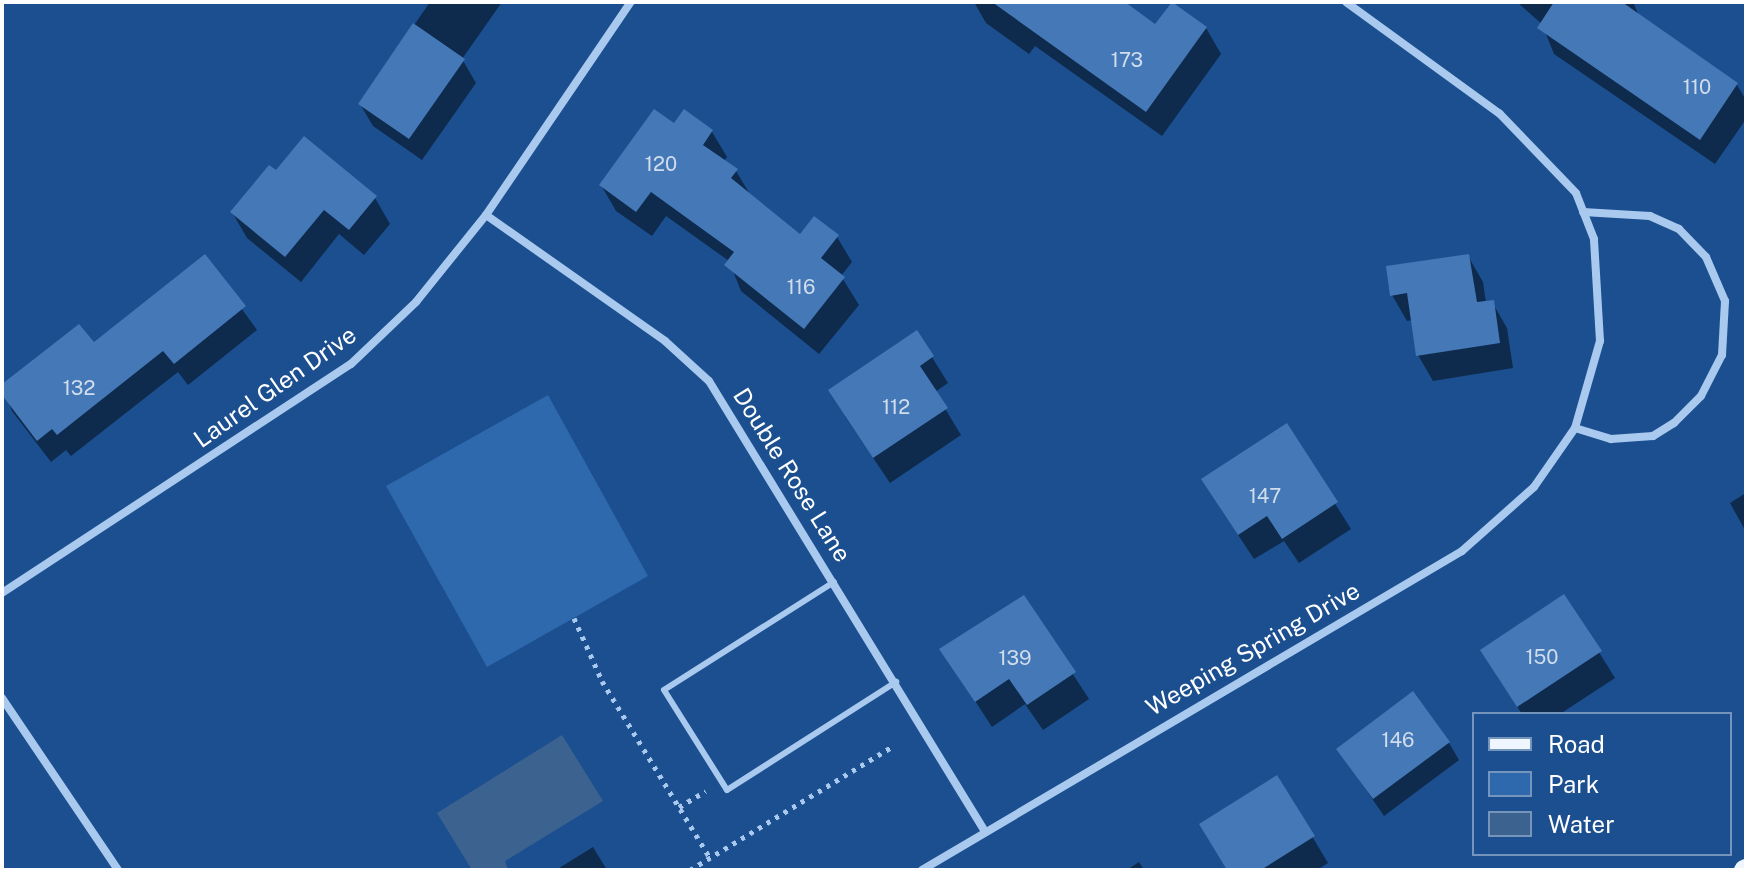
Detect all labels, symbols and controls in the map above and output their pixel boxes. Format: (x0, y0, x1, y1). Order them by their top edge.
house number: 173 (1111, 48, 1143, 72)
house number: 110 (1683, 75, 1711, 99)
house number: 120 (645, 152, 677, 176)
house number: 116 (787, 275, 815, 299)
street label: Laurel Glen Drive (188, 320, 362, 454)
house number: 132 (63, 376, 95, 400)
street label: Double Rose Lane (727, 383, 857, 567)
house number: 112 (882, 395, 910, 419)
house number: 147 (1249, 484, 1281, 508)
street label: Weeping Spring Drive (1141, 576, 1365, 722)
house number: 150 (1525, 645, 1559, 669)
house number: 139 (998, 646, 1032, 670)
legend (1472, 712, 1732, 856)
house number: 146 (1381, 728, 1415, 752)
text: Road (1548, 730, 1605, 758)
text: Park (1548, 770, 1599, 798)
text: Water (1548, 810, 1615, 838)

